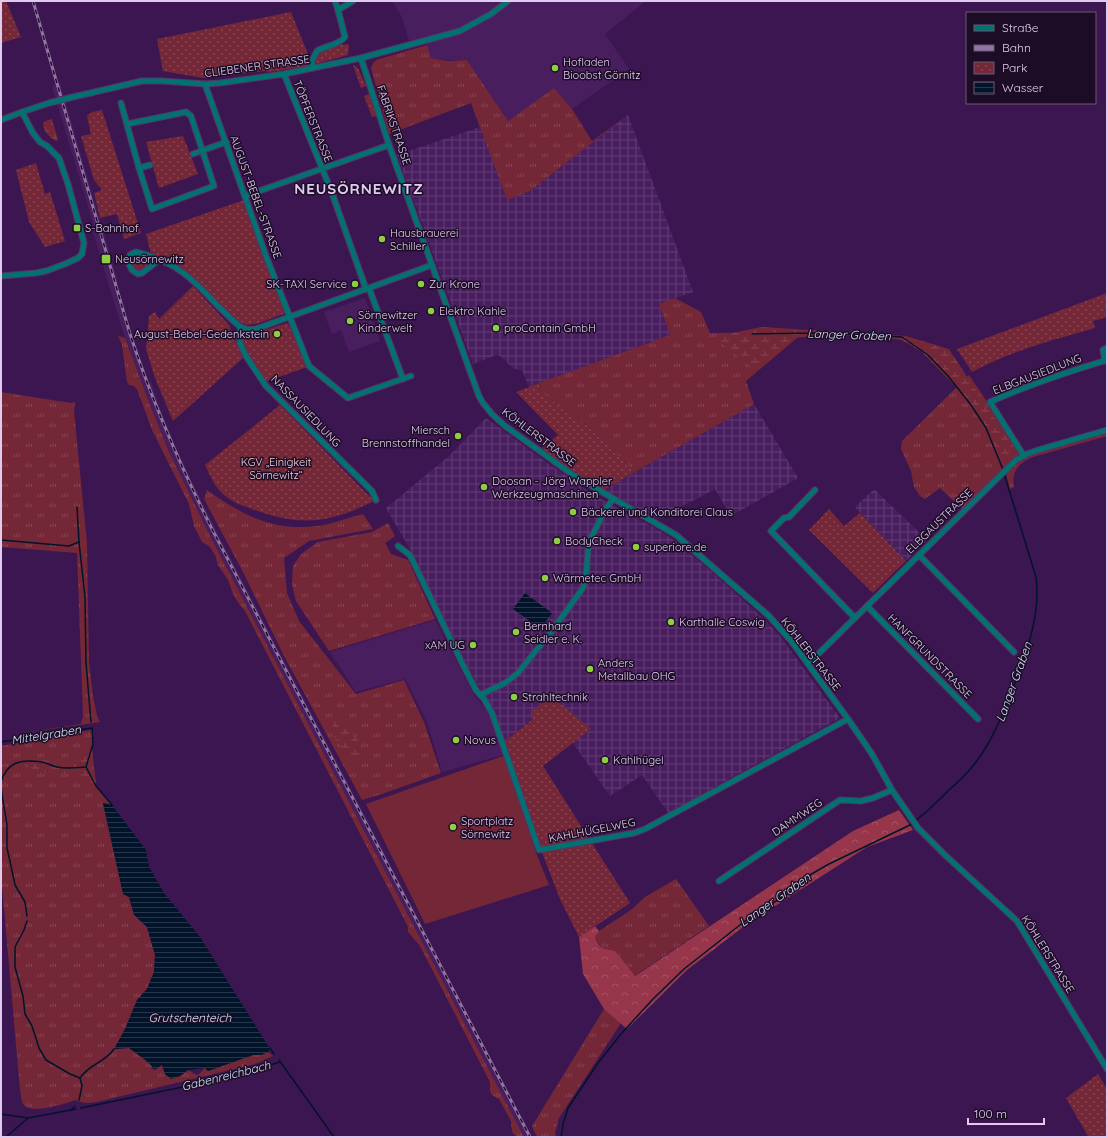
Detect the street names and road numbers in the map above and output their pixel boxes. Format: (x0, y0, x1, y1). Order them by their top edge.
street label: CLIEBENER STRASSE (204, 52, 310, 80)
street label: TÖPFERSTRASSE (290, 78, 336, 164)
street label: FABRIKSTRASSE (374, 83, 414, 167)
street label: AUGUST-BEBEL-STRASSE (227, 133, 285, 261)
street label: ELBGAUSIEDLUNG (991, 351, 1083, 397)
street label: NASSAUSIEDLUNG (268, 372, 344, 450)
street label: KÖHLERSTRASSE (499, 405, 579, 469)
street label: ELBGAUSTRASSE (903, 486, 975, 556)
street label: HANFGRUNDSTRASSE (885, 611, 975, 701)
street label: KÖHLERSTRASSE (778, 615, 844, 693)
street label: DAMMWEG (769, 795, 825, 839)
street label: KAHLHÜGELWEG (547, 815, 637, 845)
street label: KÖHLERSTRASSE (1018, 912, 1078, 996)

